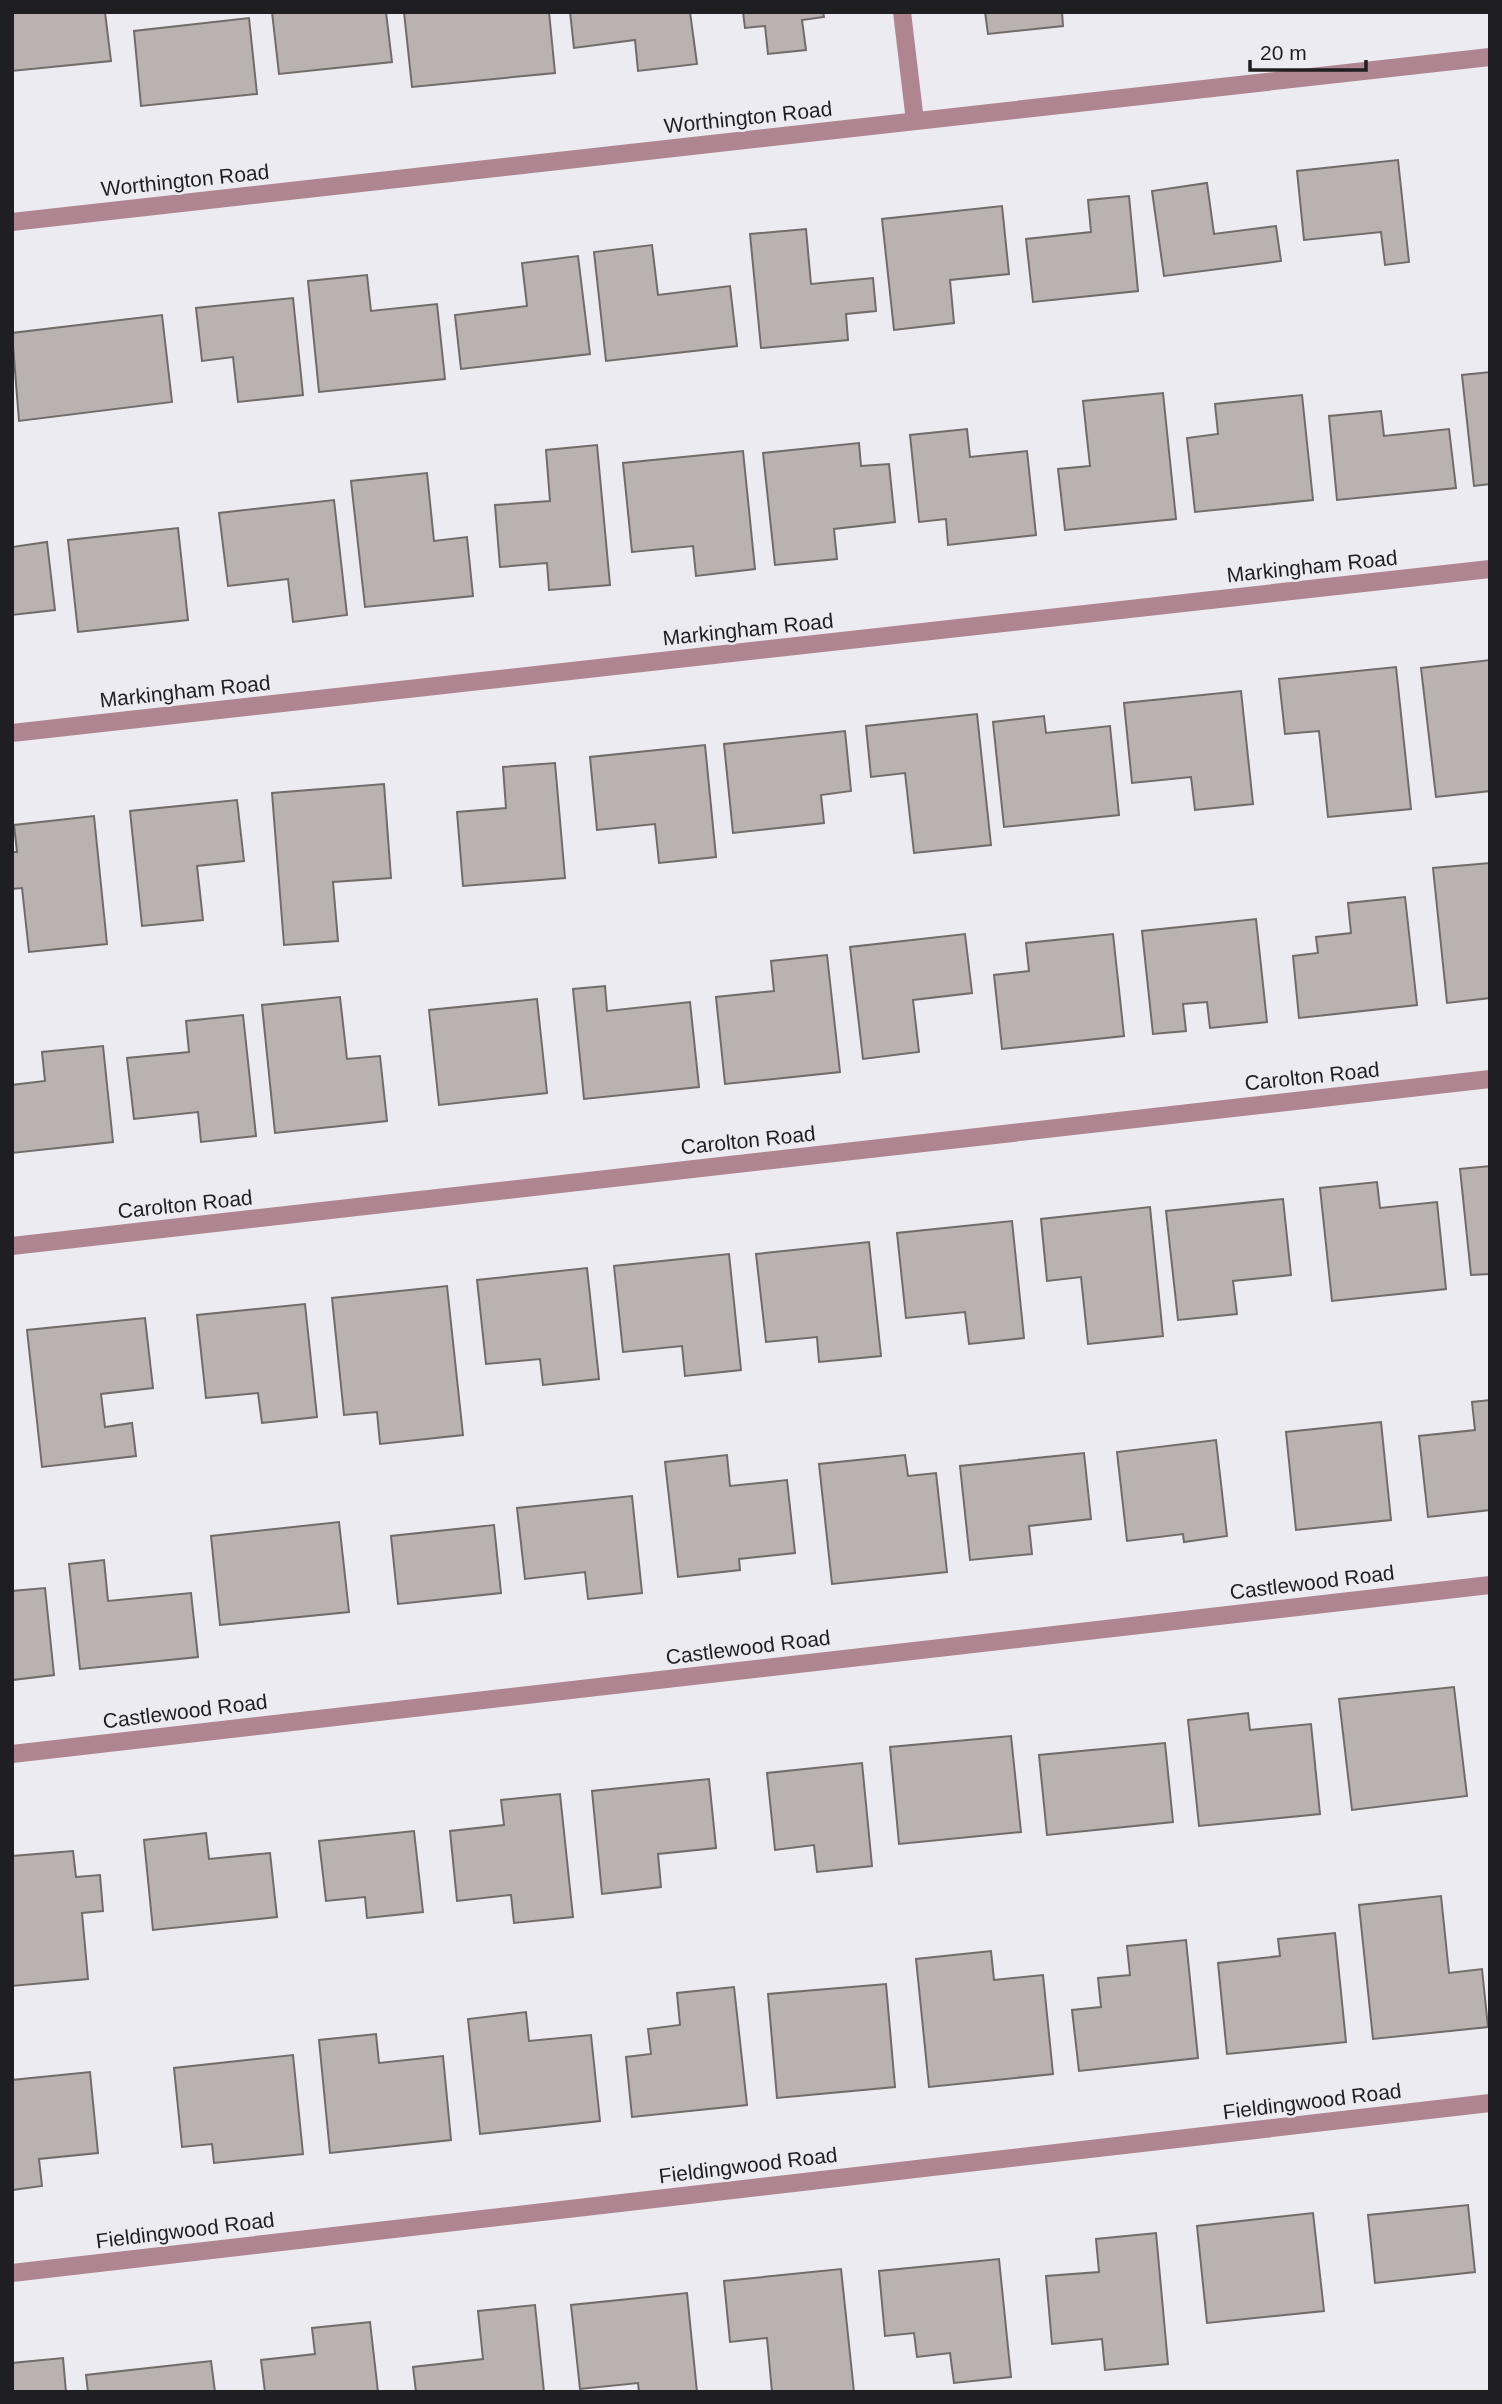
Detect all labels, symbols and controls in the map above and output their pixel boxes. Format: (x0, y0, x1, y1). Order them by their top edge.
scale bar (1250, 28, 1366, 72)
text: 20 m (1260, 41, 1307, 64)
street label: Worthington Road (663, 97, 833, 137)
street label: Worthington Road (100, 160, 270, 200)
street label: Markingham Road (1225, 546, 1399, 586)
street label: Markingham Road (661, 609, 835, 649)
street label: Markingham Road (98, 671, 272, 711)
street label: Carolton Road (1243, 1057, 1381, 1095)
street label: Carolton Road (679, 1121, 817, 1159)
street label: Carolton Road (116, 1185, 254, 1223)
street label: Castlewood Road (1228, 1560, 1396, 1604)
street label: Castlewood Road (664, 1625, 832, 1669)
street label: Castlewood Road (101, 1689, 269, 1733)
street label: Fieldingwood Road (1221, 2079, 1403, 2123)
street label: Fieldingwood Road (657, 2143, 839, 2187)
street label: Fieldingwood Road (94, 2208, 276, 2252)

